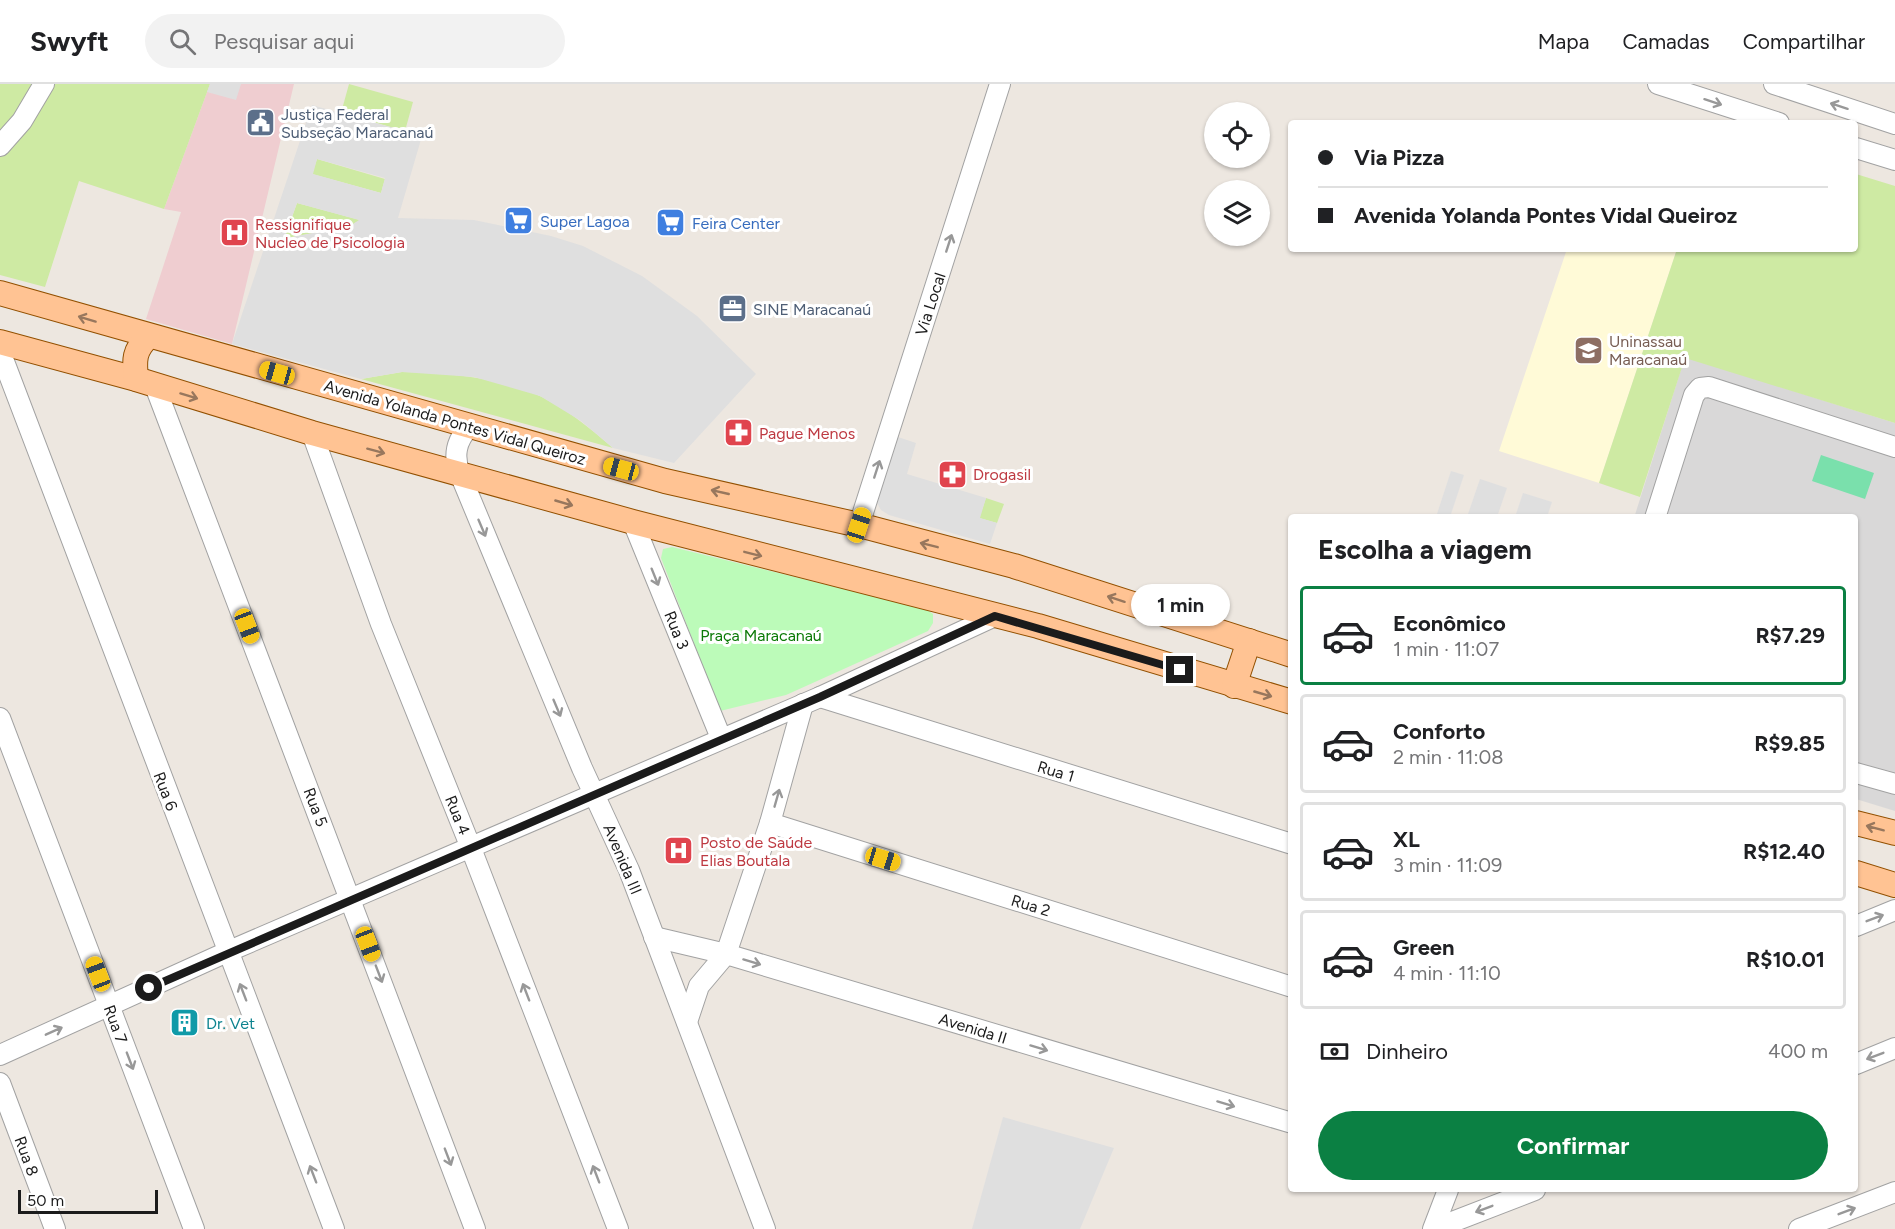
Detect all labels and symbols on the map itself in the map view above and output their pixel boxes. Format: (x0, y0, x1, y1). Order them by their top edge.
one-way arrow (1703, 97, 1722, 108)
one-way arrow (1830, 99, 1849, 110)
place label: Justiça Federal Subseção Maracanaú (281, 105, 433, 142)
public building icon: Justiça Federal Subseção Maracanaú (244, 107, 276, 139)
supermarket icon: Super Lagoa (503, 205, 535, 237)
supermarket icon: Feira Center (655, 207, 687, 239)
place label: Super Lagoa (540, 212, 630, 231)
place label: Feira Center (692, 214, 781, 233)
place label: Ressignifique Nucleo de Psicologia (255, 215, 405, 252)
hospital icon: Ressignifique Nucleo de Psicologia (218, 217, 250, 249)
one-way arrow (944, 234, 955, 253)
street label: Via Local (911, 270, 950, 338)
office icon: SINE Maracanaú (716, 293, 748, 325)
place label: SINE Maracanaú (753, 300, 871, 319)
one-way arrow (78, 313, 97, 324)
place label: Uninassau Maracanaú (1609, 332, 1687, 369)
school or university icon: Uninassau Maracanaú (1572, 334, 1604, 366)
car (257, 359, 297, 387)
street label: Avenida Yolanda Pontes Vidal Queiroz (322, 376, 588, 469)
one-way arrow (179, 391, 198, 402)
pharmacy icon: Pague Menos (722, 417, 754, 449)
place label: Pague Menos (759, 424, 855, 443)
one-way arrow (366, 446, 385, 457)
car (601, 456, 641, 482)
pharmacy icon: Drogasil (936, 458, 968, 490)
one-way arrow (872, 460, 883, 479)
place label: Drogasil (973, 465, 1031, 484)
one-way arrow (711, 486, 730, 498)
one-way arrow (554, 498, 573, 509)
car (845, 505, 873, 545)
one-way arrow (477, 518, 488, 536)
one-way arrow (919, 538, 938, 550)
one-way arrow (743, 548, 762, 560)
one-way arrow (650, 567, 661, 585)
callout: 1 min (1130, 583, 1230, 625)
one-way arrow (1107, 592, 1126, 603)
car (232, 606, 262, 646)
street label: Rua 3 (660, 608, 693, 652)
park label: Praça Maracanaú (700, 626, 822, 645)
route end (1166, 656, 1193, 683)
one-way arrow (1253, 689, 1272, 700)
one-way arrow (552, 698, 563, 716)
street label: Rua 1 (1035, 757, 1077, 786)
street label: Rua 6 (149, 769, 182, 813)
street label: Rua 5 (299, 785, 332, 829)
one-way arrow (771, 789, 783, 808)
street label: Rua 4 (441, 793, 474, 838)
street label: Avenida III (599, 821, 646, 897)
one-way arrow (1866, 822, 1885, 833)
place label: Posto de Saúde Elias Boutala (700, 833, 812, 870)
hospital icon: Posto de Saúde Elias Boutala (663, 835, 695, 867)
car (863, 845, 903, 873)
street label: Rua 2 (1009, 891, 1053, 920)
one-way arrow (1865, 912, 1884, 923)
car (353, 924, 383, 964)
car (83, 954, 113, 994)
one-way arrow (742, 957, 761, 968)
one-way arrow (374, 964, 385, 983)
route start (135, 974, 162, 1001)
one-way arrow (237, 984, 248, 1002)
one-way arrow (520, 984, 531, 1002)
street label: Rua 7 (100, 1002, 131, 1046)
building icon: Dr. Vet (169, 1007, 201, 1039)
street label: Avenida II (936, 1009, 1009, 1048)
place label: Dr. Vet (206, 1014, 255, 1033)
one-way arrow (44, 1025, 62, 1036)
one-way arrow (1029, 1043, 1048, 1054)
one-way arrow (126, 1051, 137, 1070)
one-way arrow (1866, 1051, 1885, 1062)
one-way arrow (1216, 1099, 1235, 1110)
street label: Rua 8 (11, 1134, 42, 1179)
one-way arrow (443, 1147, 454, 1166)
one-way arrow (307, 1166, 318, 1184)
one-way arrow (590, 1166, 601, 1184)
scale bar (18, 1187, 158, 1214)
one-way arrow (1475, 1204, 1494, 1215)
one-way arrow (1837, 1204, 1856, 1215)

